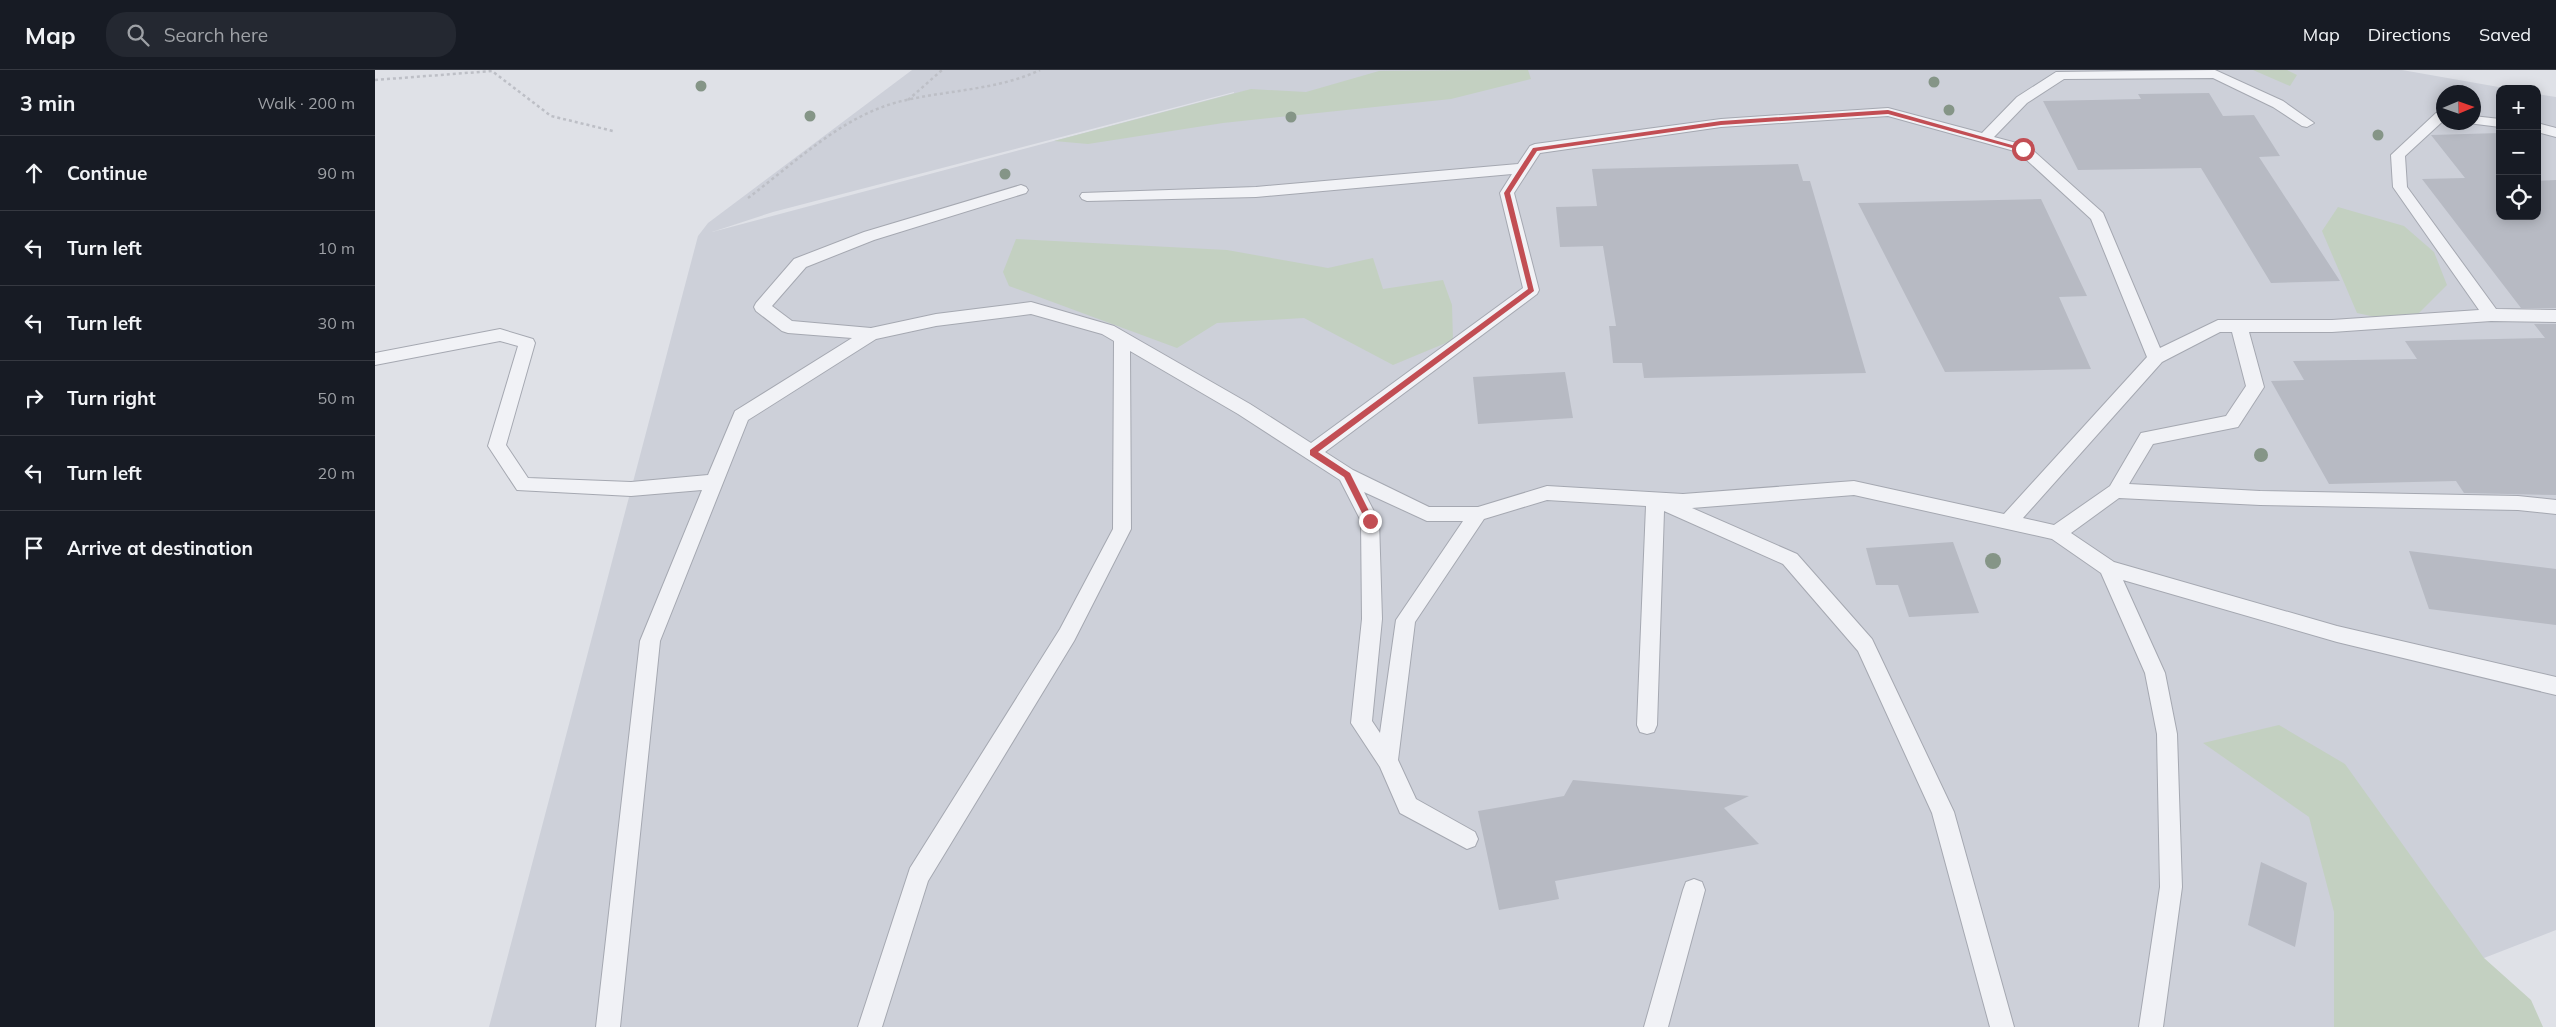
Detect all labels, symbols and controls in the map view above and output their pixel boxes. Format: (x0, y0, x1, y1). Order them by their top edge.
search box (106, 12, 456, 57)
text: Map (25, 20, 76, 50)
icon: search (124, 21, 152, 49)
text: Search here (164, 23, 268, 47)
text: Map (2303, 23, 2340, 46)
text: Directions (2368, 23, 2451, 46)
text: Saved (2479, 23, 2531, 46)
north arrow (2436, 85, 2481, 130)
map controls (2496, 85, 2541, 220)
button: + (2496, 85, 2541, 130)
text: 3 min (20, 90, 75, 116)
text: Walk · 200 m (257, 93, 355, 113)
button: − (2496, 130, 2541, 175)
route start (2012, 138, 2035, 161)
icon: ahead (20, 159, 48, 187)
text: Continue (67, 161, 147, 185)
text: 90 m (318, 163, 355, 183)
button: locate (2496, 175, 2541, 220)
icon: left (20, 234, 48, 262)
text: Turn left (67, 236, 142, 260)
text: 10 m (318, 238, 355, 258)
icon: left (20, 309, 48, 337)
text: Turn left (67, 311, 142, 335)
text: 30 m (318, 313, 355, 333)
icon: right (20, 384, 48, 412)
text: Turn right (67, 386, 156, 410)
text: 50 m (318, 388, 355, 408)
icon: left (20, 459, 48, 487)
text: Turn left (67, 461, 142, 485)
text: 20 m (318, 463, 355, 483)
route end (1359, 510, 1382, 533)
icon: arrive (20, 534, 48, 562)
text: Arrive at destination (67, 536, 253, 560)

